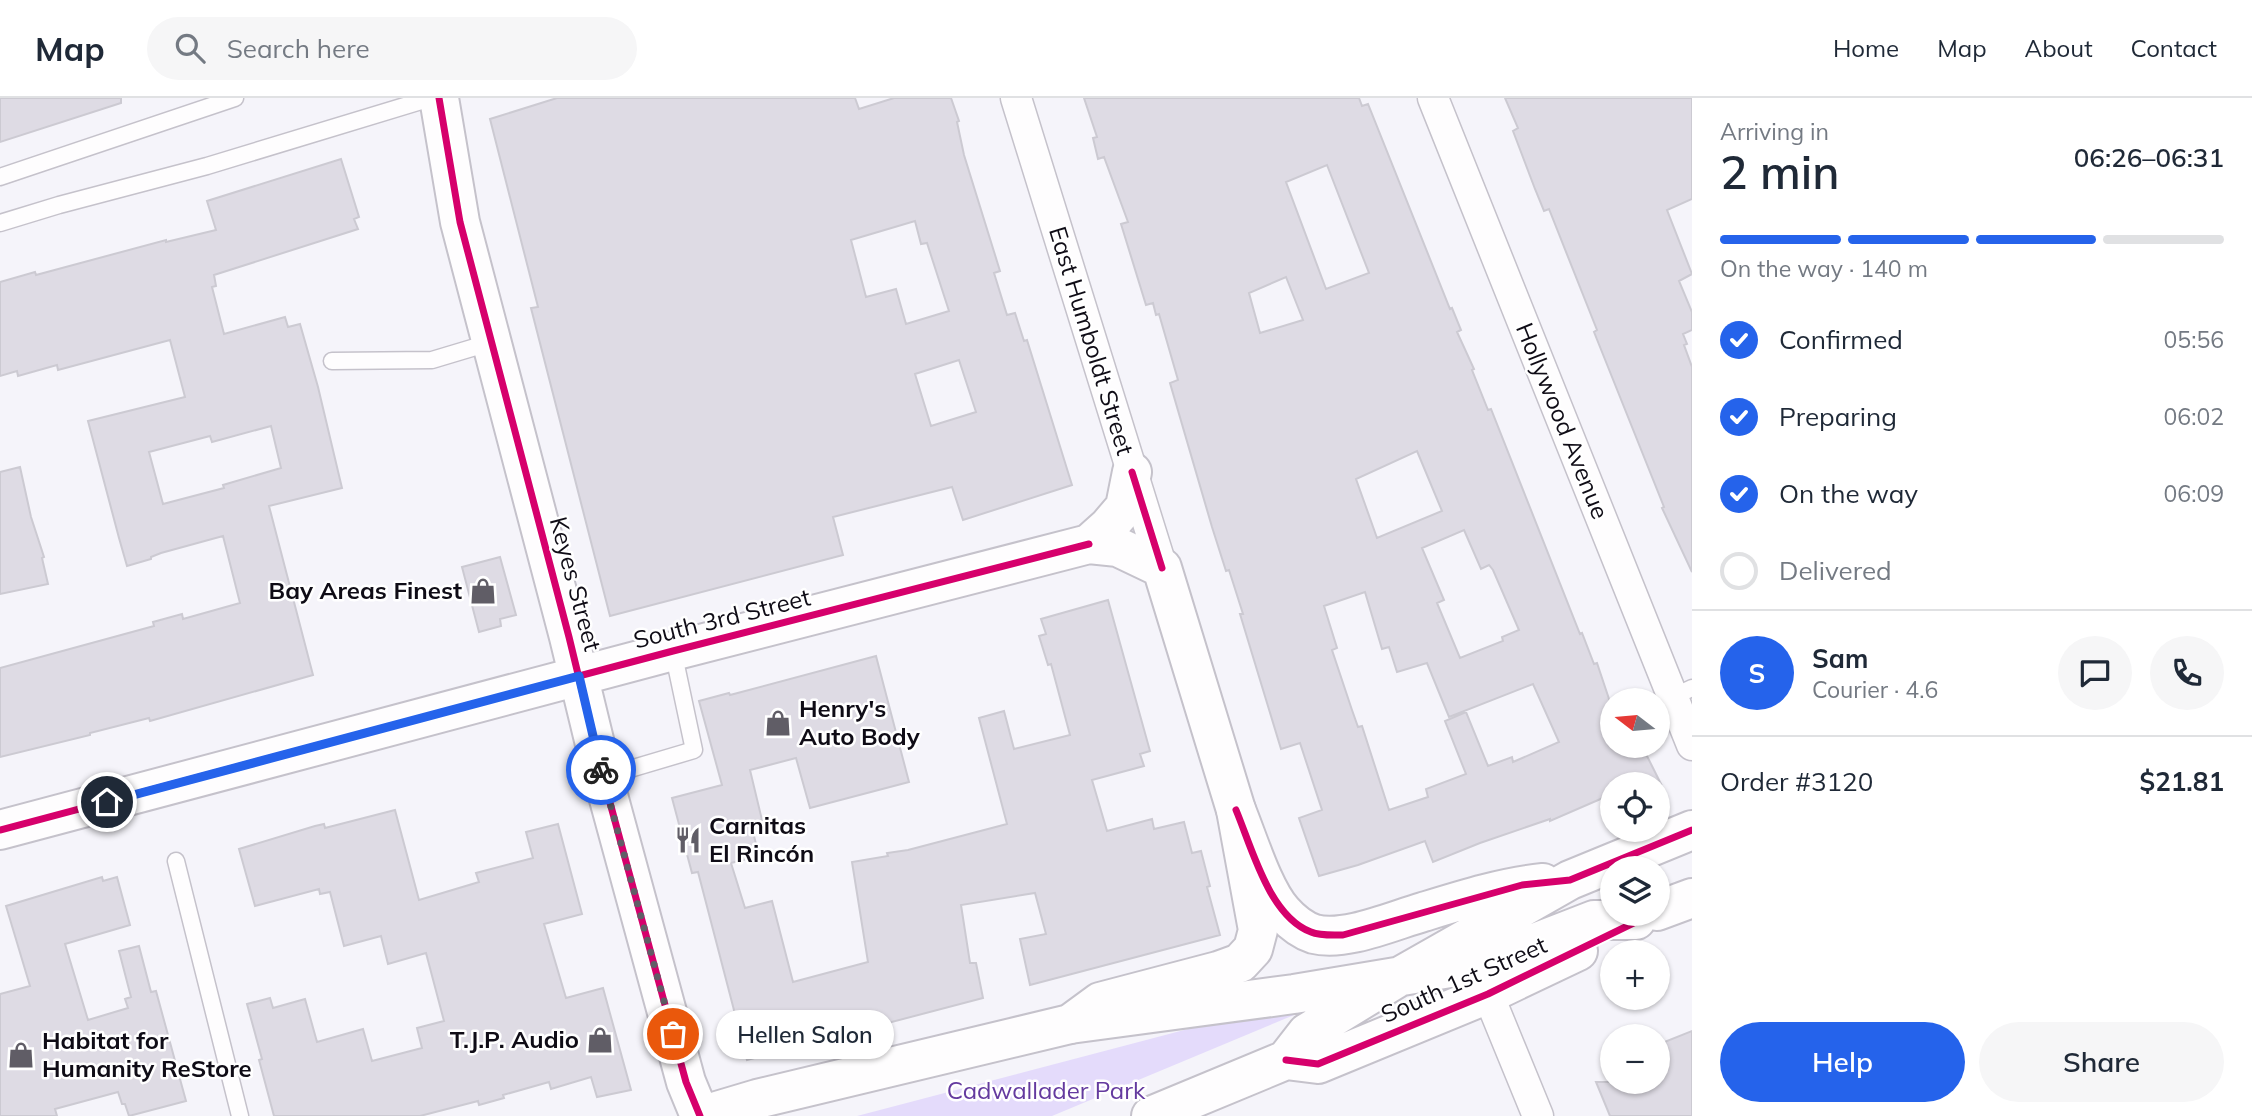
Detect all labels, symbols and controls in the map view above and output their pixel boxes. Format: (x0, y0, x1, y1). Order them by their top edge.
search box (147, 17, 637, 80)
text: Map (35, 28, 105, 69)
icon: search (171, 29, 209, 67)
text: Search here (227, 32, 370, 65)
text: Home (1833, 33, 1899, 63)
text: Map (1937, 33, 1987, 63)
text: About (2025, 33, 2093, 63)
text: Contact (2131, 33, 2217, 63)
text: Arriving in (1720, 117, 1829, 146)
text: 06:26–06:31 (2074, 141, 2224, 174)
text: 2 min (1720, 143, 1839, 201)
street label: East Humboldt Street (1043, 223, 1141, 459)
text: On the way · 140 m (1720, 254, 1928, 283)
street label: Hollywood Avenue (1510, 318, 1616, 523)
icon: check (1720, 321, 1758, 359)
text: Confirmed (1779, 323, 1903, 356)
text: 05:56 (2164, 325, 2224, 354)
icon: check (1720, 398, 1758, 436)
text: Preparing (1779, 400, 1897, 433)
text: 06:02 (2164, 402, 2224, 431)
icon: check (1720, 475, 1758, 513)
text: On the way (1779, 477, 1918, 510)
text: 06:09 (2164, 479, 2224, 508)
street label: Keyes Street (544, 513, 608, 654)
text: Delivered (1779, 554, 1892, 587)
place label: Bay Areas Finest (269, 575, 462, 605)
shop icon: Bay Areas Finest (468, 576, 498, 606)
street label: South 3rd Street (630, 582, 813, 655)
button: chat (2058, 636, 2132, 710)
button: phone (2150, 636, 2224, 710)
text: Sam (1812, 642, 1868, 675)
text: S (1749, 657, 1765, 690)
text: Courier · 4.6 (1812, 675, 1938, 704)
north arrow (1600, 688, 1670, 758)
map controls (1600, 688, 1670, 1094)
place label: Henry's Auto Body (799, 693, 921, 751)
shop icon: Henry's Auto Body (763, 708, 793, 738)
courier (566, 735, 636, 805)
icon: bike (582, 751, 620, 789)
text: Order #3120 (1720, 765, 1873, 798)
text: $21.81 (2140, 765, 2224, 798)
pin (77, 772, 137, 832)
button: locate (1600, 772, 1670, 842)
icon: home (88, 783, 126, 821)
place label: Carnitas El Rincón (709, 810, 814, 868)
restaurant icon: Carnitas El Rincón (673, 825, 703, 855)
button: layers (1600, 856, 1670, 926)
street label: South 1st Street (1376, 929, 1551, 1029)
button: + (1600, 940, 1670, 1010)
pin (643, 1004, 703, 1064)
callout: Hellen Salon (715, 1010, 894, 1058)
icon: bag (654, 1015, 692, 1053)
text: Hellen Salon (737, 1020, 873, 1049)
button: Help (1720, 1022, 1965, 1102)
button: Share (1979, 1022, 2224, 1102)
place label: T.J.P. Audio (450, 1024, 579, 1054)
button: − (1600, 1024, 1670, 1094)
place label: Habitat for Humanity ReStore (42, 1025, 252, 1083)
shop icon: T.J.P. Audio (585, 1025, 615, 1055)
shop icon: Habitat for Humanity ReStore (6, 1040, 36, 1070)
park label: Cadwallader Park (947, 1075, 1146, 1105)

